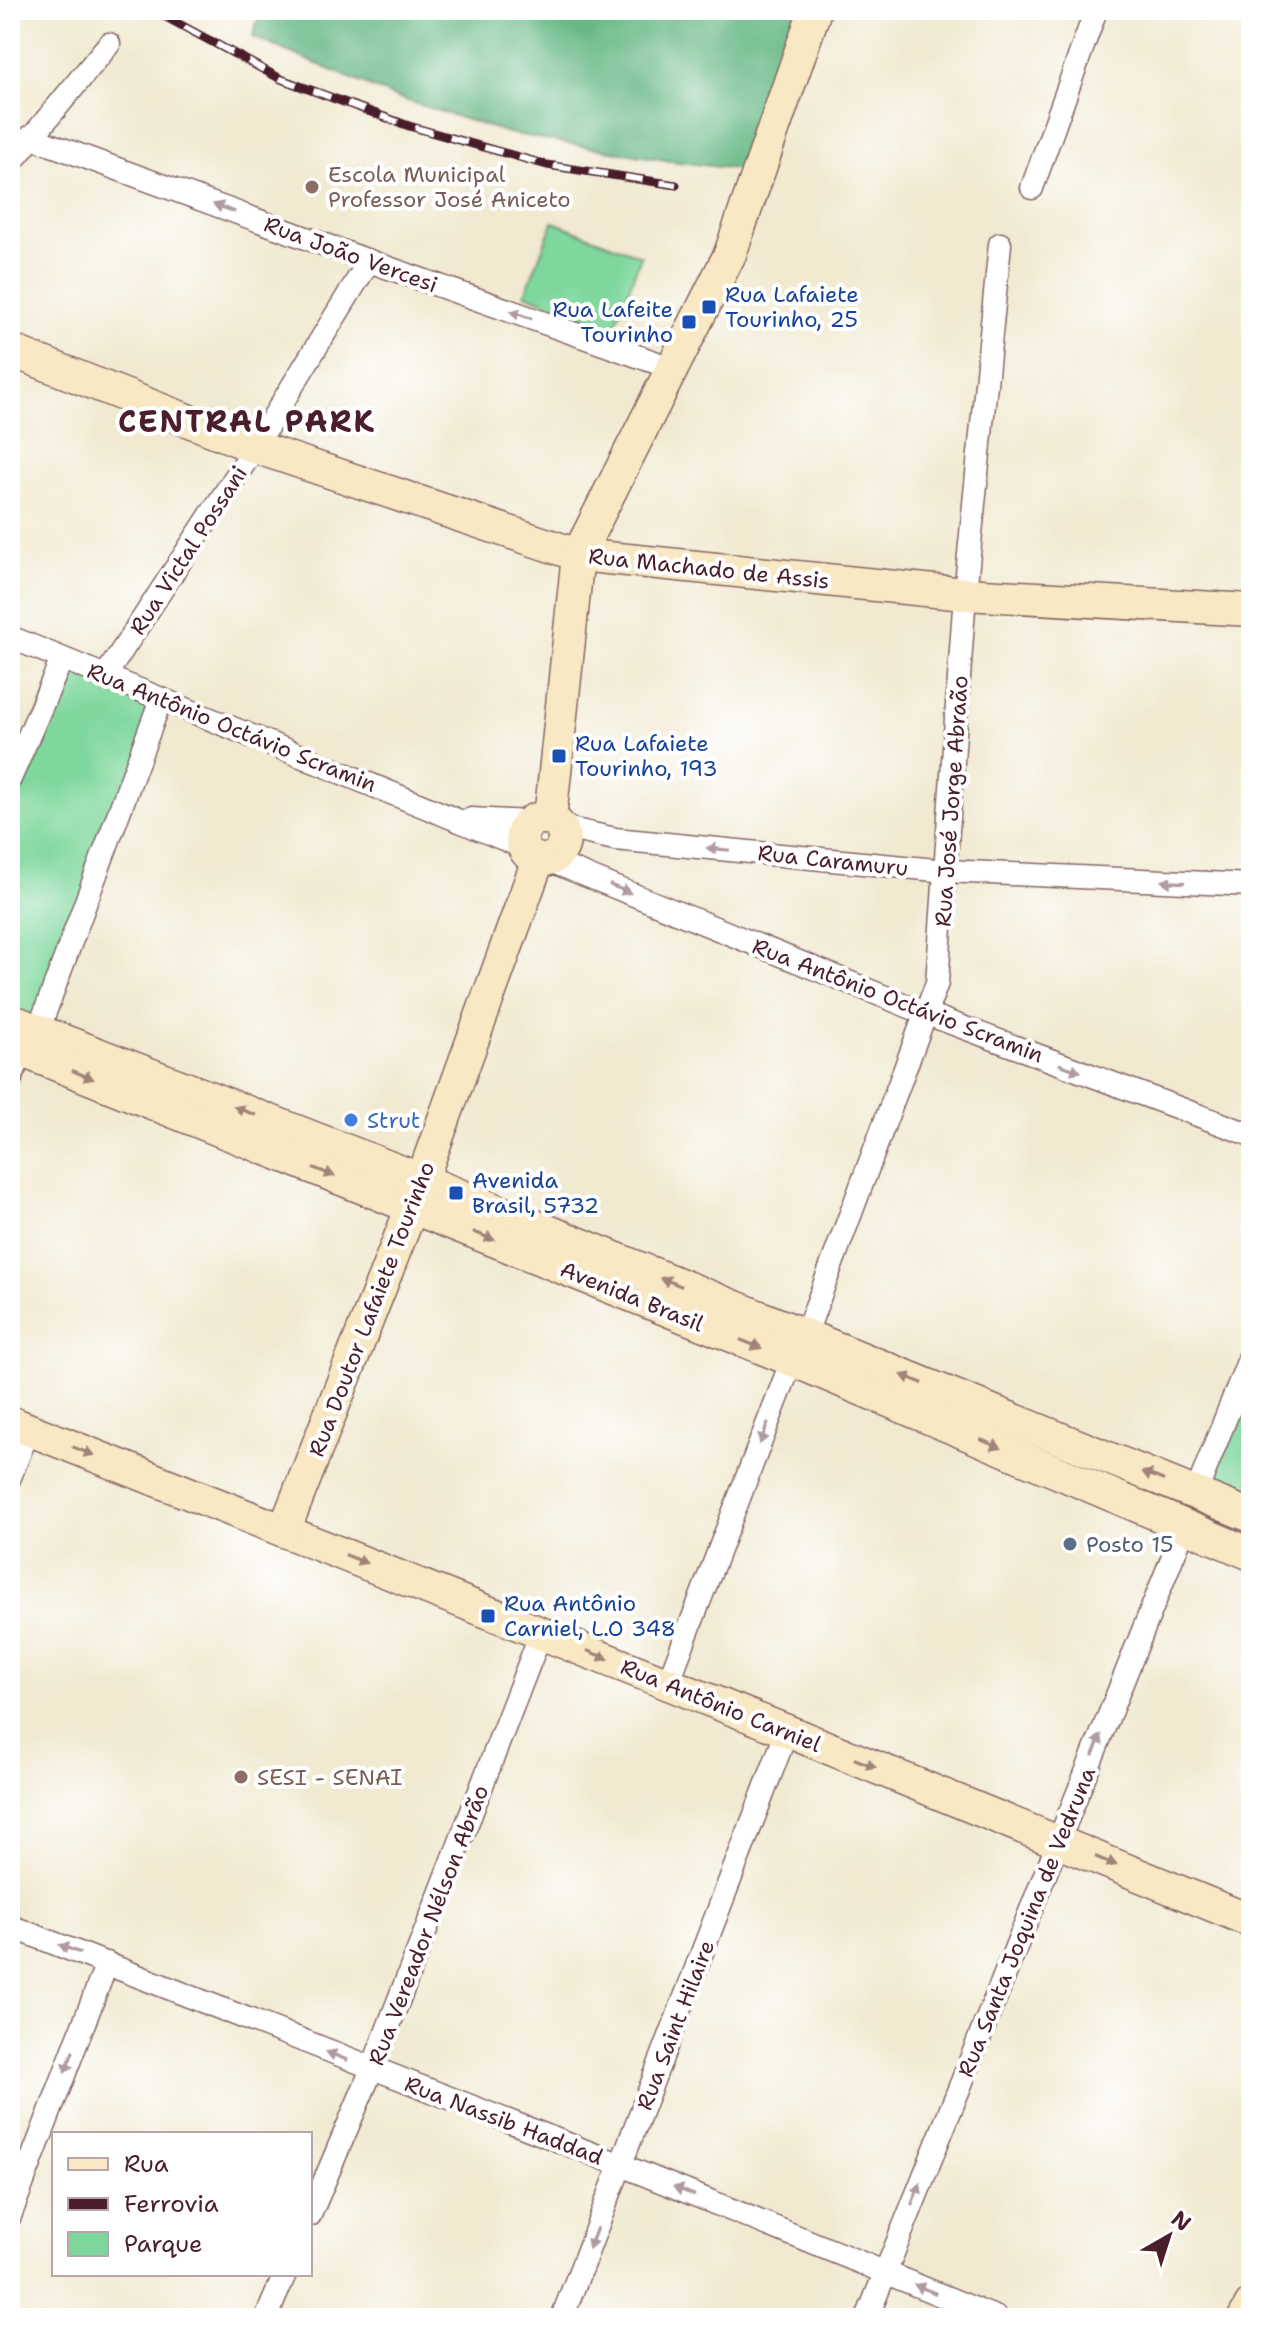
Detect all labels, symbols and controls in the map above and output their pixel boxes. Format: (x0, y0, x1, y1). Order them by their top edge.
place label: Escola Municipal Professor José Aniceto (328, 160, 571, 214)
marker: Escola Municipal Professor José Aniceto (303, 178, 321, 196)
one-way arrow (212, 201, 236, 214)
street label: Rua João Vercesi (260, 210, 442, 299)
place label: Rua Lafaiete Tourinho, 25 (725, 280, 859, 334)
place label: Rua Lafeite Tourinho (553, 295, 673, 349)
marker: Rua Lafaiete Tourinho, 25 (700, 298, 718, 316)
one-way arrow (509, 308, 533, 320)
marker: Rua Lafeite Tourinho (680, 313, 698, 331)
district label: CENTRAL PARK (118, 401, 376, 442)
street label: Rua Victal Possani (123, 460, 254, 640)
street label: Rua Machado de Assis (587, 541, 831, 596)
street label: Rua Antônio Octávio Scramin (83, 656, 381, 799)
street label: Rua José Jorge Abraão (928, 674, 975, 928)
place label: Rua Lafaiete Tourinho, 193 (575, 729, 718, 783)
marker: Rua Lafaiete Tourinho, 193 (550, 747, 568, 765)
street label: Rua Caramuru (756, 838, 910, 883)
one-way arrow (705, 842, 730, 855)
one-way arrow (1160, 875, 1185, 888)
one-way arrow (608, 883, 632, 896)
street label: Rua Antônio Octávio Scramin (748, 931, 1047, 1069)
one-way arrow (1058, 1062, 1082, 1075)
one-way arrow (71, 1069, 95, 1082)
one-way arrow (233, 1104, 257, 1117)
place label: Strut (367, 1106, 420, 1135)
marker: Strut (342, 1111, 360, 1129)
street label: Rua Doutor Lafaiete Tourinho (302, 1158, 441, 1461)
one-way arrow (312, 1166, 336, 1179)
place label: Avenida Brasil, 5732 (472, 1166, 599, 1220)
marker: Avenida Brasil, 5732 (447, 1184, 465, 1202)
one-way arrow (472, 1230, 496, 1243)
street label: Avenida Brasil (556, 1254, 708, 1339)
one-way arrow (659, 1275, 683, 1288)
one-way arrow (739, 1338, 763, 1351)
one-way arrow (900, 1372, 924, 1385)
one-way arrow (757, 1421, 770, 1445)
one-way arrow (979, 1438, 1003, 1451)
one-way arrow (71, 1445, 95, 1458)
one-way arrow (1141, 1470, 1165, 1483)
place label: Posto 15 (1086, 1530, 1174, 1559)
marker: Posto 15 (1061, 1535, 1079, 1553)
one-way arrow (344, 1553, 368, 1566)
place label: Rua Antônio Carniel, L.O 348 (504, 1589, 676, 1643)
marker: Rua Antônio Carniel, L.O 348 (479, 1607, 497, 1625)
one-way arrow (586, 1649, 610, 1662)
street label: Rua Antônio Carniel (616, 1652, 826, 1759)
one-way arrow (1091, 1733, 1104, 1757)
one-way arrow (853, 1756, 877, 1769)
place label: SESI - SENAI (257, 1763, 402, 1792)
street label: Rua Santa Joquina de Vedruna (951, 1763, 1102, 2081)
marker: SESI - SENAI (232, 1768, 250, 1786)
street label: Rua Vereador Nélson Abrão (362, 1781, 495, 2069)
one-way arrow (1094, 1855, 1118, 1868)
street label: Rua Saint Hilaire (630, 1936, 721, 2114)
one-way arrow (58, 1942, 82, 1955)
one-way arrow (325, 2049, 349, 2062)
one-way arrow (62, 2050, 75, 2074)
street label: Rua Nassib Haddad (400, 2069, 607, 2172)
legend (52, 2132, 312, 2276)
text: Rua (124, 2148, 169, 2180)
one-way arrow (910, 2182, 923, 2206)
one-way arrow (672, 2184, 696, 2197)
text: Ferrovia (124, 2188, 219, 2220)
north arrow (1129, 2196, 1209, 2276)
text: N (1165, 2204, 1197, 2238)
one-way arrow (586, 2226, 599, 2250)
text: Parque (124, 2228, 203, 2260)
one-way arrow (912, 2282, 936, 2295)

